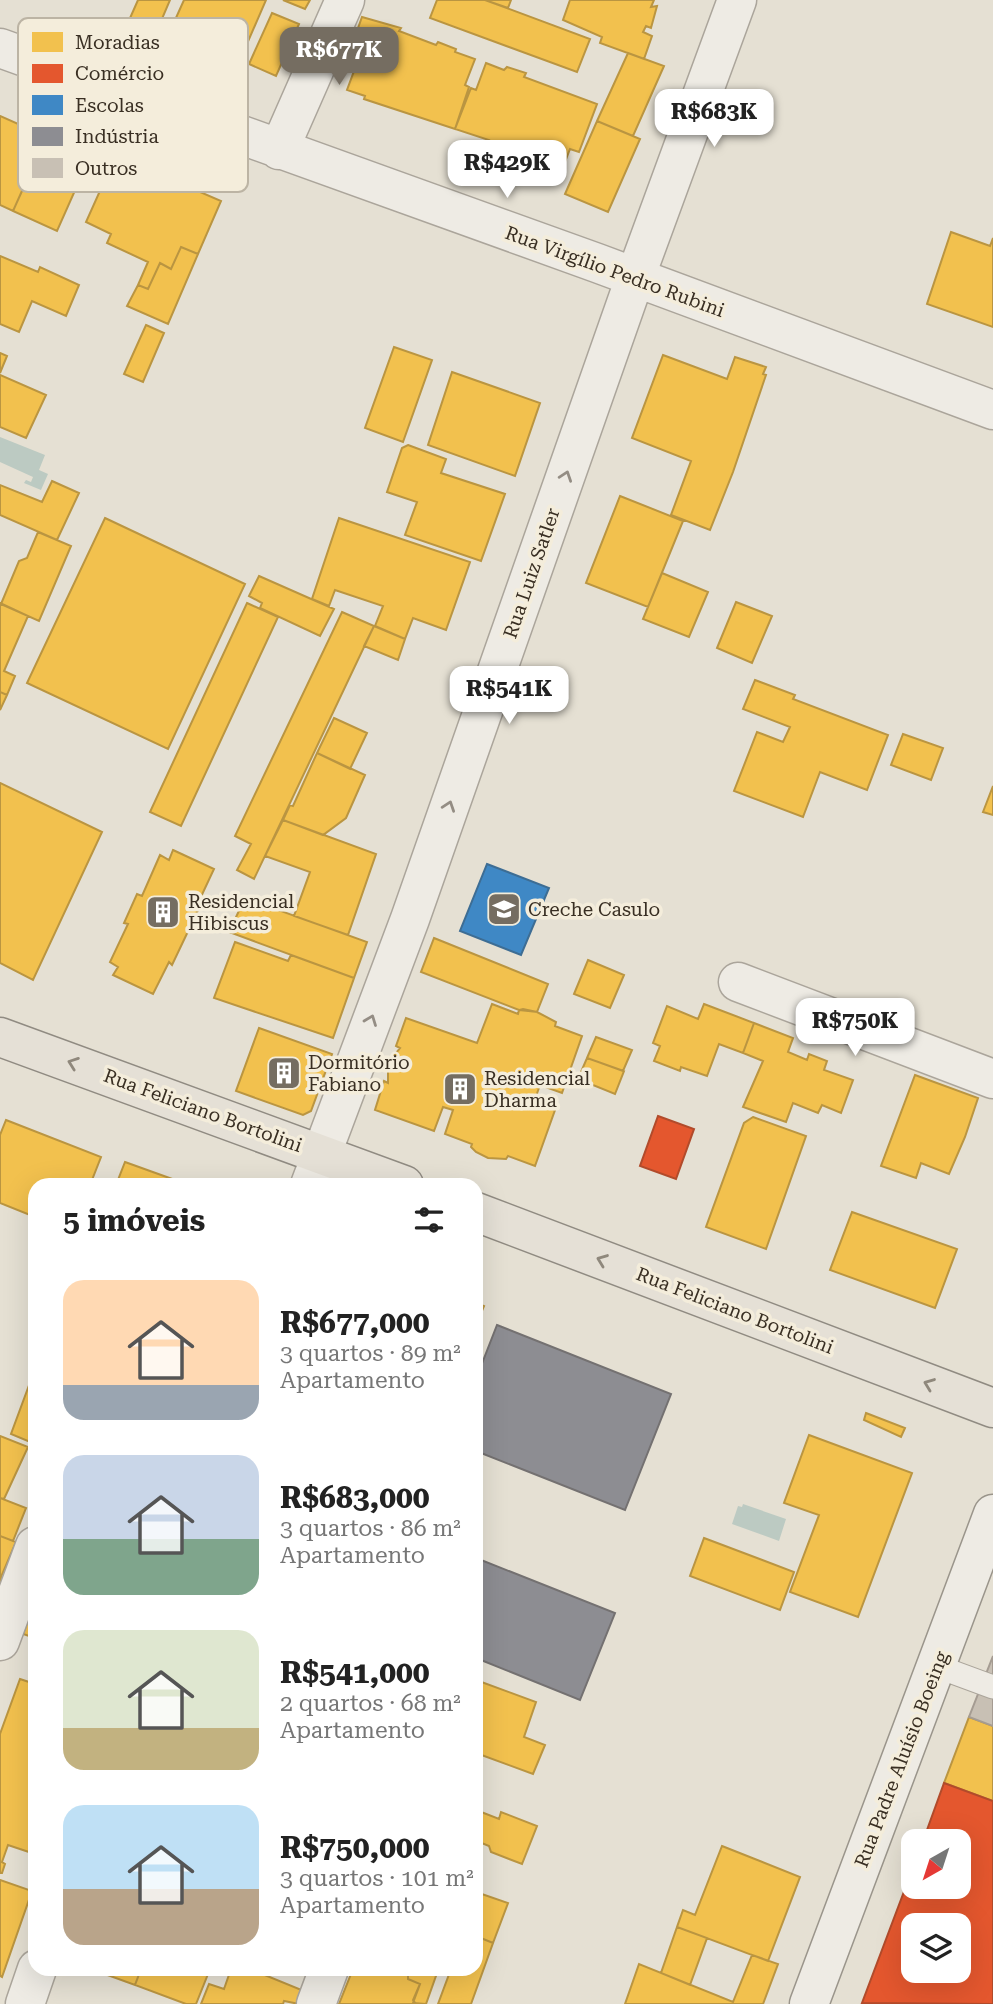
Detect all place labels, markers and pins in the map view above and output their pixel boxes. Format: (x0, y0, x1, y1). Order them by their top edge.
pin: R$677K (282, 28, 396, 87)
pin: R$683K (657, 90, 771, 149)
pin: R$429K (450, 140, 564, 200)
pin: R$541K (452, 666, 566, 726)
place label: Residencial Hibiscus (188, 890, 294, 935)
school or university icon: Creche Casulo (485, 890, 523, 928)
building icon: Residencial Hibiscus (144, 893, 182, 931)
place label: Creche Casulo (528, 898, 660, 921)
pin: R$750K (798, 998, 912, 1058)
place label: Dormitório Fabiano (308, 1051, 410, 1096)
building icon: Dormitório Fabiano (265, 1054, 303, 1092)
place label: Residencial Dharma (484, 1067, 590, 1112)
building icon: Residencial Dharma (441, 1070, 479, 1108)

